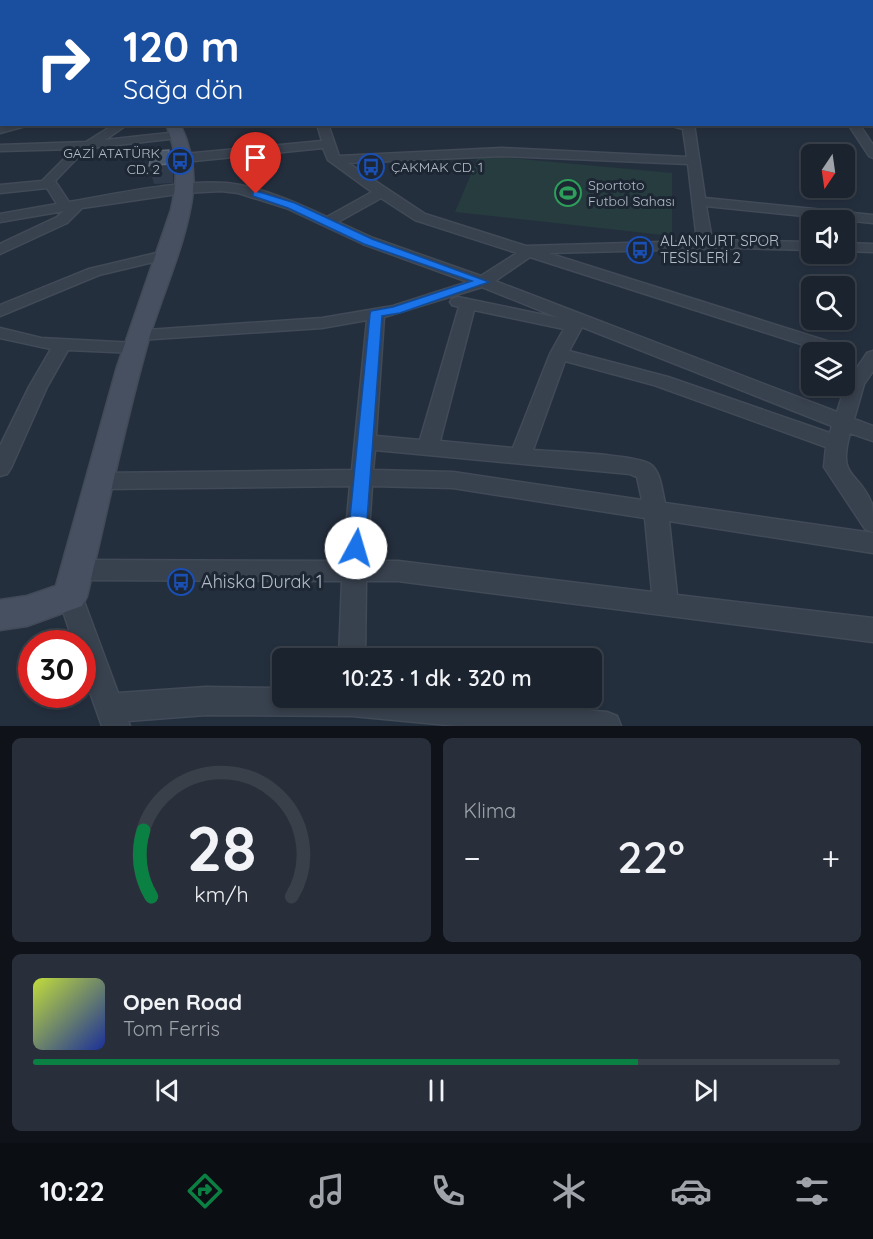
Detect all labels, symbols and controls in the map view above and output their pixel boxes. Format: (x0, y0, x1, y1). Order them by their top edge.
text: 120 m (123, 20, 240, 73)
icon: right (24, 24, 102, 102)
text: Sağa dön (123, 72, 243, 106)
pin (230, 132, 281, 194)
icon: arrive (239, 141, 272, 174)
place label: GAZİ ATATÜRK CD. 2 (63, 144, 160, 178)
north arrow (801, 144, 855, 198)
map controls (801, 144, 855, 396)
bus stop icon: GAZİ ATATÜRK CD. 2 (165, 146, 195, 176)
bus stop icon: ÇAKMAK CD. 1 (356, 152, 386, 182)
place label: ÇAKMAK CD. 1 (391, 158, 483, 176)
place label: Sportoto Futbol Sahası (588, 176, 675, 210)
sports icon: Sportoto Futbol Sahası (553, 178, 583, 208)
button: sound (801, 210, 855, 264)
place label: ALANYURT SPOR TESİSLERİ 2 (660, 231, 779, 267)
bus stop icon: ALANYURT SPOR TESİSLERİ 2 (625, 235, 655, 265)
button: search (801, 276, 855, 330)
button: layers (801, 342, 855, 396)
position arrow (324, 516, 388, 580)
bus stop icon: Ahiska Durak 1 (166, 567, 196, 597)
place label: Ahiska Durak 1 (201, 570, 323, 593)
speed limit sign: 30 (18, 630, 96, 708)
text: 10:23 · 1 dk · 320 m (342, 664, 532, 692)
text: Klima (464, 798, 516, 823)
text: 28 (186, 809, 256, 887)
text: 22° (617, 828, 685, 884)
text: − (464, 837, 481, 878)
text: + (821, 837, 840, 878)
text: km/h (194, 881, 248, 907)
text: Open Road (123, 988, 242, 1016)
text: Tom Ferris (123, 1016, 220, 1041)
icon: previous (151, 1074, 184, 1107)
icon: pause (420, 1074, 453, 1107)
icon: next (689, 1074, 722, 1107)
icon: directions (184, 1170, 226, 1212)
icon: music (306, 1170, 348, 1212)
icon: phone (427, 1170, 469, 1212)
icon: climate (548, 1170, 590, 1212)
icon: car (670, 1170, 712, 1212)
icon: filters (791, 1170, 833, 1212)
text: 10:22 (40, 1174, 105, 1208)

